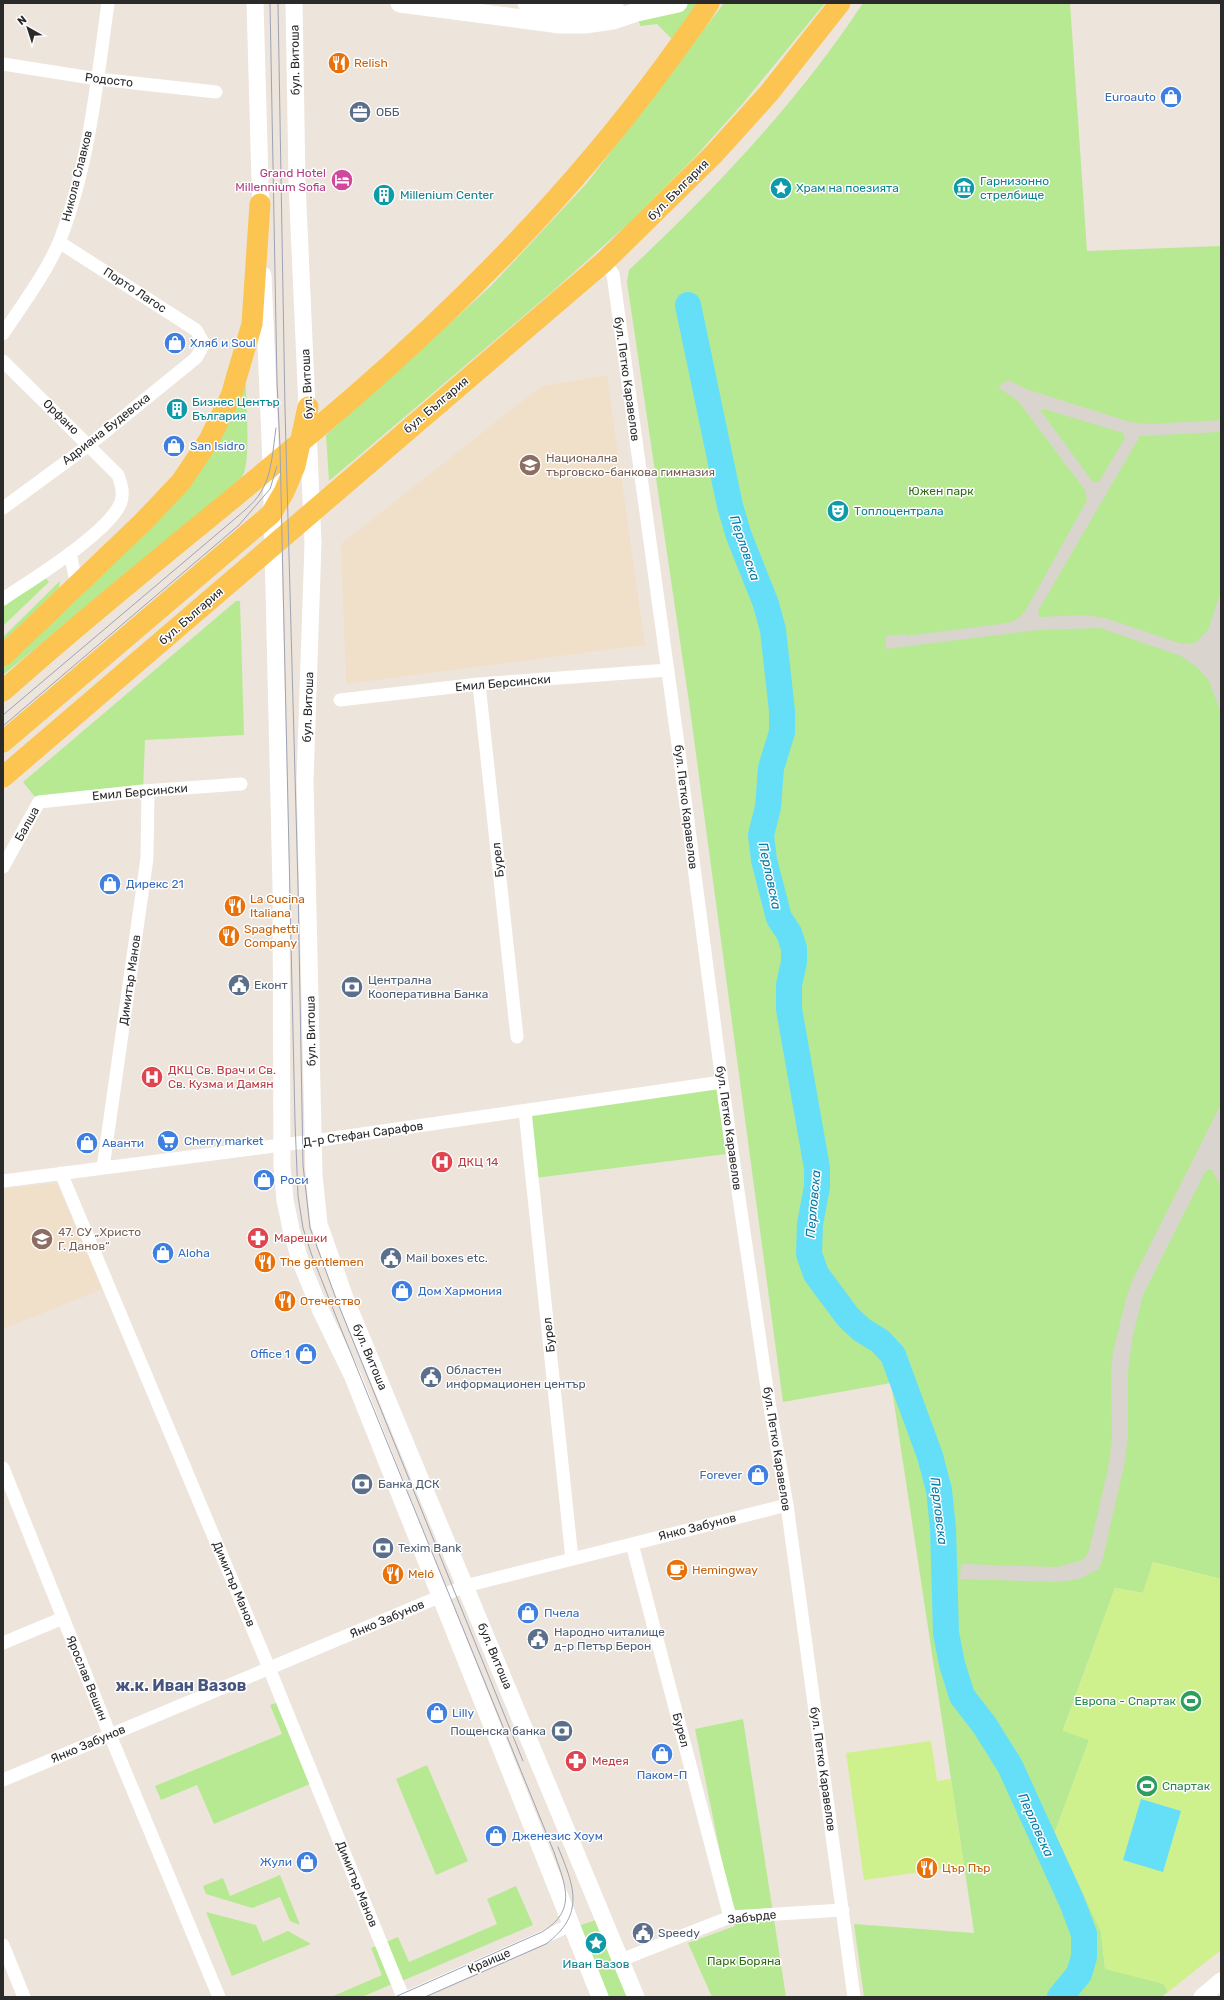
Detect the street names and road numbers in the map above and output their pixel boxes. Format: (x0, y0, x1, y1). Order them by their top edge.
street label: бул. Витоша (287, 25, 303, 95)
street label: Родосто (84, 70, 134, 90)
street label: Никола Славков (59, 129, 95, 223)
street label: бул. България (645, 157, 711, 223)
street label: Порто Лагос (101, 264, 169, 316)
street label: бул. Петко Каравелов (611, 316, 643, 442)
street label: бул. Витоша (298, 348, 316, 420)
street label: бул. България (401, 374, 471, 436)
street label: Адриана Будевска (59, 390, 153, 468)
street label: Орфано (40, 396, 82, 438)
street label: бул. България (156, 584, 226, 648)
street label: бул. Витоша (300, 672, 316, 742)
street label: Емил Берсински (455, 672, 551, 694)
street label: бул. Петко Каравелов (671, 744, 701, 870)
street label: Емил Берсински (92, 781, 188, 803)
street label: Балша (12, 804, 42, 844)
street label: Бурел (489, 842, 507, 878)
street label: Димитър Манов (117, 933, 143, 1026)
street label: бул. Витоша (303, 996, 319, 1066)
street label: бул. Петко Каравелов (713, 1065, 745, 1191)
street label: Д-р Стефан Сарафов (302, 1119, 424, 1149)
street label: Бурел (540, 1317, 558, 1353)
street label: бул. Витоша (350, 1322, 390, 1392)
street label: бул. Петко Каравелов (760, 1386, 794, 1512)
street label: Янко Забунов (657, 1510, 738, 1543)
street label: Димитър Манов (210, 1539, 258, 1629)
street label: Янко Забунов (348, 1597, 427, 1641)
street label: бул. Витоша (475, 1621, 515, 1691)
street label: Ярослав Вешин (64, 1633, 110, 1723)
street label: бул. Петко Каравелов (807, 1706, 839, 1832)
street label: Бурел (670, 1711, 692, 1749)
street label: Янко Забунов (49, 1722, 128, 1766)
street label: Димитър Манов (333, 1839, 381, 1929)
street label: Забърде (727, 1907, 777, 1927)
street label: Краище (465, 1945, 513, 1977)

